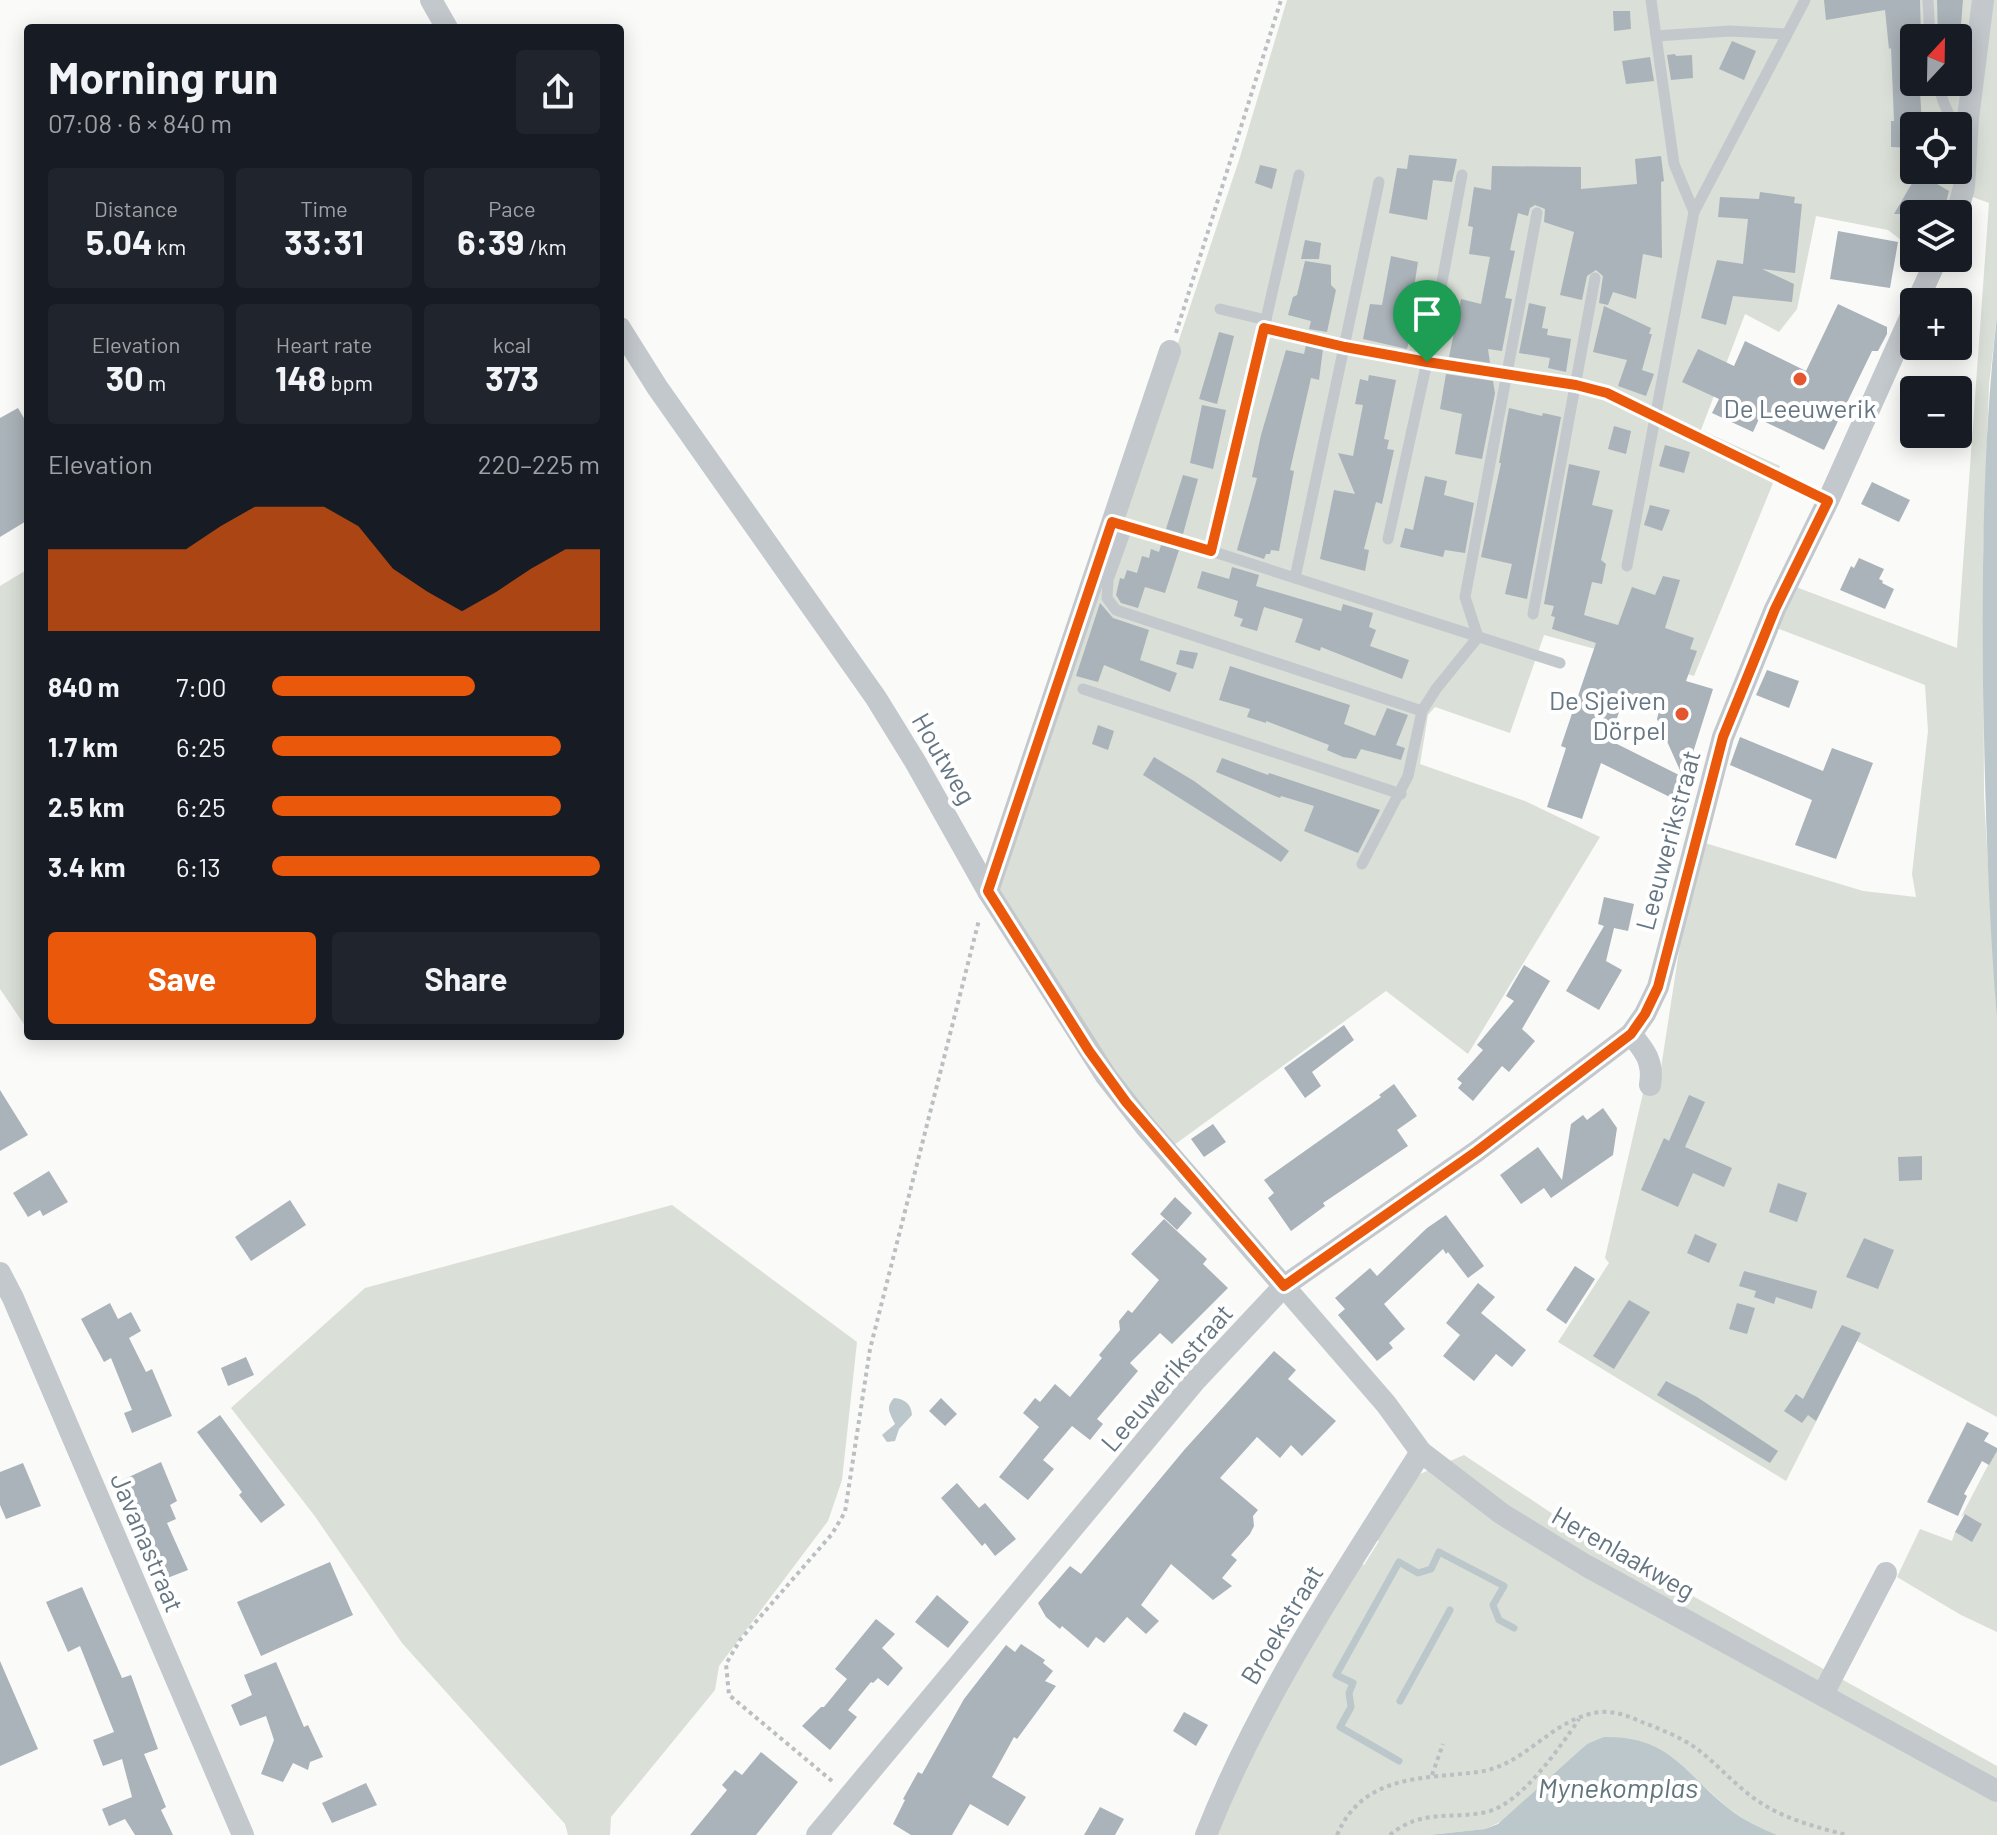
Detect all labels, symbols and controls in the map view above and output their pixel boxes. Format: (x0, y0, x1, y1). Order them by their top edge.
north arrow (1900, 24, 1972, 96)
map controls (1900, 24, 1972, 448)
text: Morning run (48, 50, 278, 103)
button: share (516, 50, 600, 134)
text: 07:08 · 6 × 840 m (48, 107, 232, 138)
button: locate (1900, 112, 1972, 184)
text: Distance (94, 195, 178, 221)
text: Time (300, 195, 348, 221)
text: Pace (488, 195, 536, 221)
button: layers (1900, 200, 1972, 272)
text: 5.04 (86, 221, 152, 262)
text: 33:31 (284, 221, 364, 262)
text: 6:39 (457, 221, 524, 262)
text: km (152, 233, 186, 259)
text: /km (524, 233, 567, 259)
pin (1393, 280, 1461, 362)
button: + (1900, 288, 1972, 360)
icon: arrive (1405, 292, 1449, 336)
text: Elevation (92, 331, 180, 357)
text: Heart rate (276, 331, 372, 357)
text: kcal (493, 331, 531, 357)
text: 30 (106, 357, 144, 398)
text: 148 (275, 357, 326, 398)
text: 373 (485, 357, 539, 398)
text: m (144, 369, 166, 395)
text: bpm (326, 369, 373, 395)
marker: De Leeuwerik (1791, 370, 1809, 388)
button: − (1900, 376, 1972, 448)
place label: De Leeuwerik (1724, 392, 1876, 423)
text: Elevation (48, 448, 153, 479)
text: 220–225 m (478, 448, 600, 479)
text: 840 m (48, 671, 120, 702)
text: 7:00 (176, 671, 227, 702)
place label: De Sjeiven Dörpel (1549, 684, 1666, 745)
marker: De Sjeiven Dörpel (1673, 705, 1691, 723)
street label: Houtweg (906, 707, 984, 809)
text: 1.7 km (48, 731, 118, 762)
text: 6:25 (176, 731, 226, 762)
street label: Leeuwerikstraat (1628, 747, 1706, 933)
text: 2.5 km (48, 791, 124, 822)
text: 6:25 (176, 791, 226, 822)
text: 3.4 km (48, 851, 126, 882)
text: 6:13 (176, 851, 221, 882)
button: Save (48, 932, 316, 1024)
button: Share (332, 932, 600, 1024)
street label: Leeuwerikstraat (1094, 1297, 1238, 1457)
street label: Javanastraat (105, 1468, 191, 1616)
street label: Herenlaakweg (1547, 1499, 1701, 1605)
street label: Broekstraat (1233, 1559, 1329, 1689)
water label: Mynekomplas (1538, 1770, 1698, 1804)

